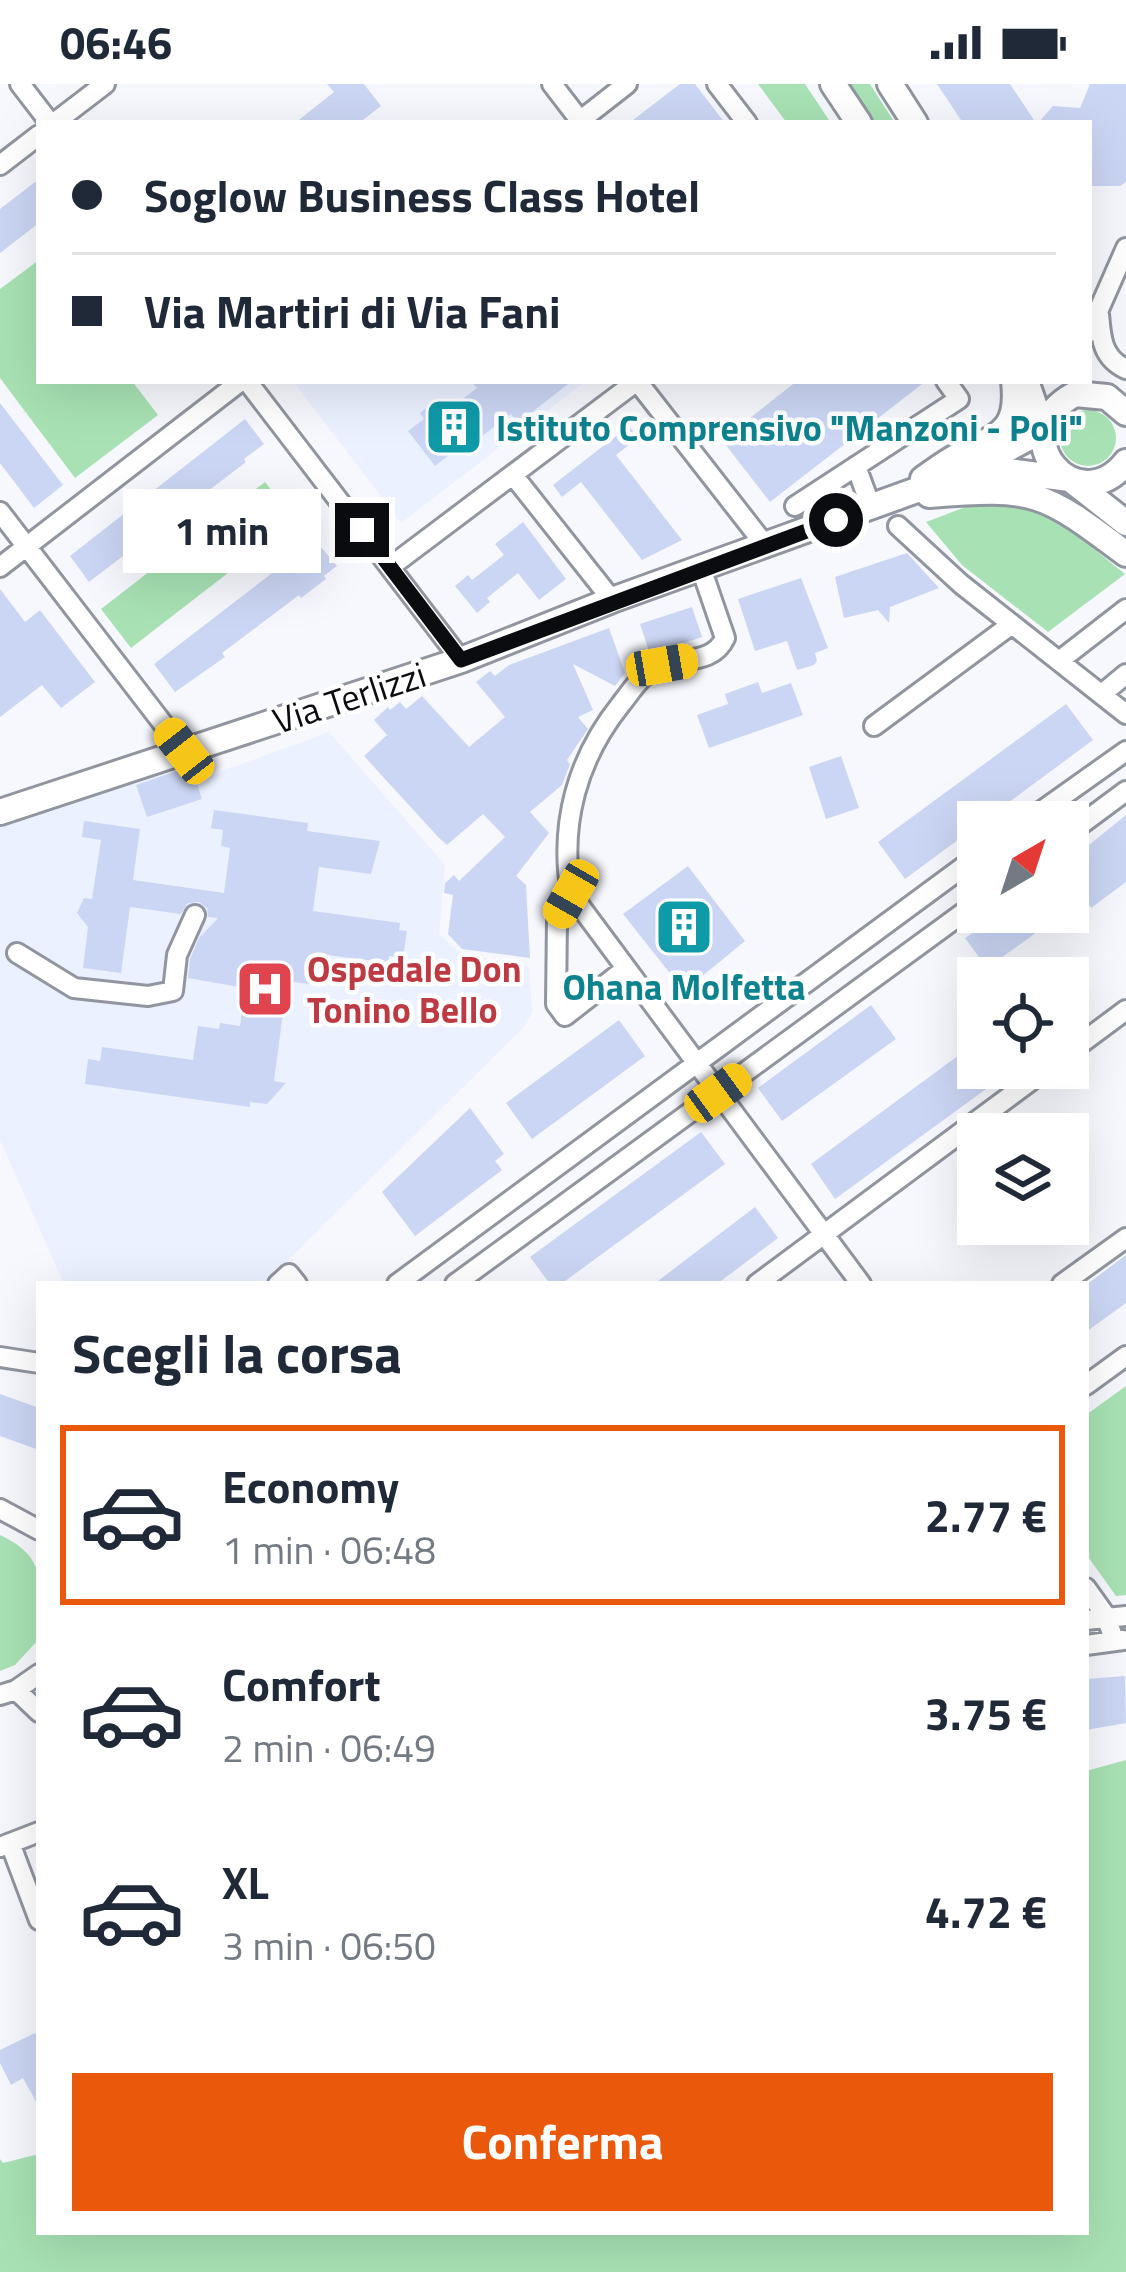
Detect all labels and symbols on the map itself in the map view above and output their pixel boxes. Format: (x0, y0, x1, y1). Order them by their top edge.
building icon: Istituto Comprensivo "Manzoni - Poli" (423, 396, 485, 458)
place label: Istituto Comprensivo "Manzoni - Poli" (496, 400, 1083, 455)
callout: 1 min (122, 488, 320, 572)
route start (809, 493, 863, 547)
route end (335, 503, 389, 557)
car (623, 641, 701, 689)
street label: Via Terlizzi (265, 646, 433, 748)
car (148, 712, 220, 790)
north arrow (957, 801, 1089, 933)
car (537, 854, 605, 934)
building icon: Ohana Molfetta (653, 896, 715, 958)
place label: Ospedale Don Tonino Bello (307, 941, 522, 1037)
hospital icon: Ospedale Don Tonino Bello (234, 958, 296, 1020)
place label: Ohana Molfetta (562, 959, 806, 1014)
car (678, 1057, 758, 1129)

